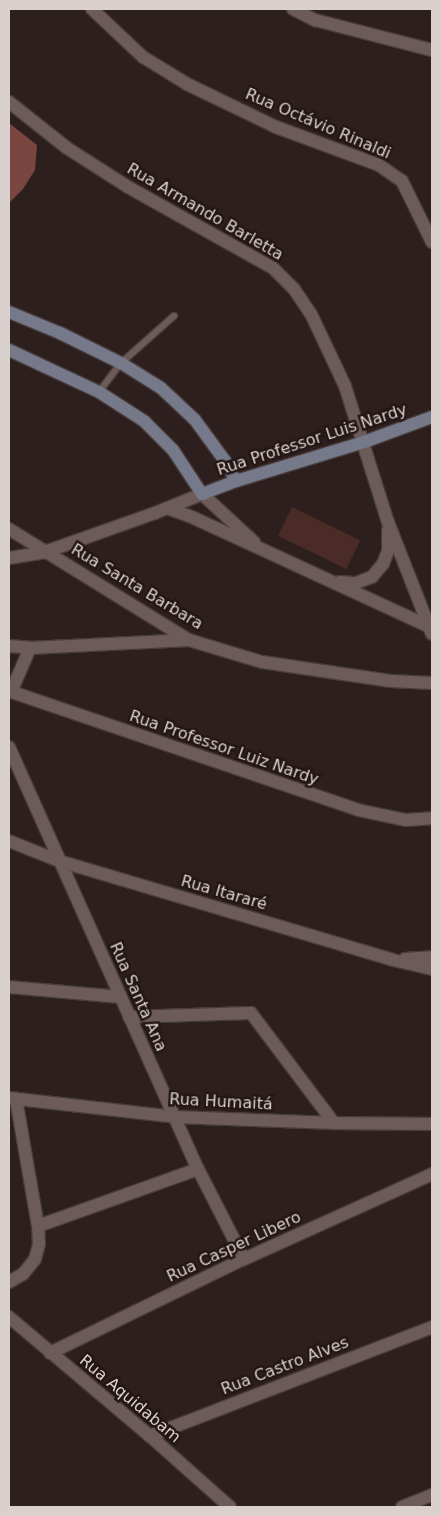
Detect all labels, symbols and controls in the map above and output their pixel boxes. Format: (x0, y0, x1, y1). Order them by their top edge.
street label: Rua Octávio Rinaldi (242, 85, 394, 163)
street label: Rua Armando Barletta (123, 159, 287, 265)
street label: Rua Professor Luis Nardy (215, 400, 409, 480)
street label: Rua Santa Barbara (68, 540, 206, 634)
street label: Rua Professor Luiz Nardy (127, 707, 321, 789)
street label: Rua Itararé (179, 872, 269, 914)
street label: Rua Santa Ana (105, 939, 171, 1055)
street label: Rua Humaitá (169, 1090, 273, 1114)
street label: Rua Casper Libero (164, 1207, 304, 1287)
street label: Rua Castro Alves (218, 1333, 352, 1399)
street label: Rua Aquidabam (75, 1351, 185, 1447)

